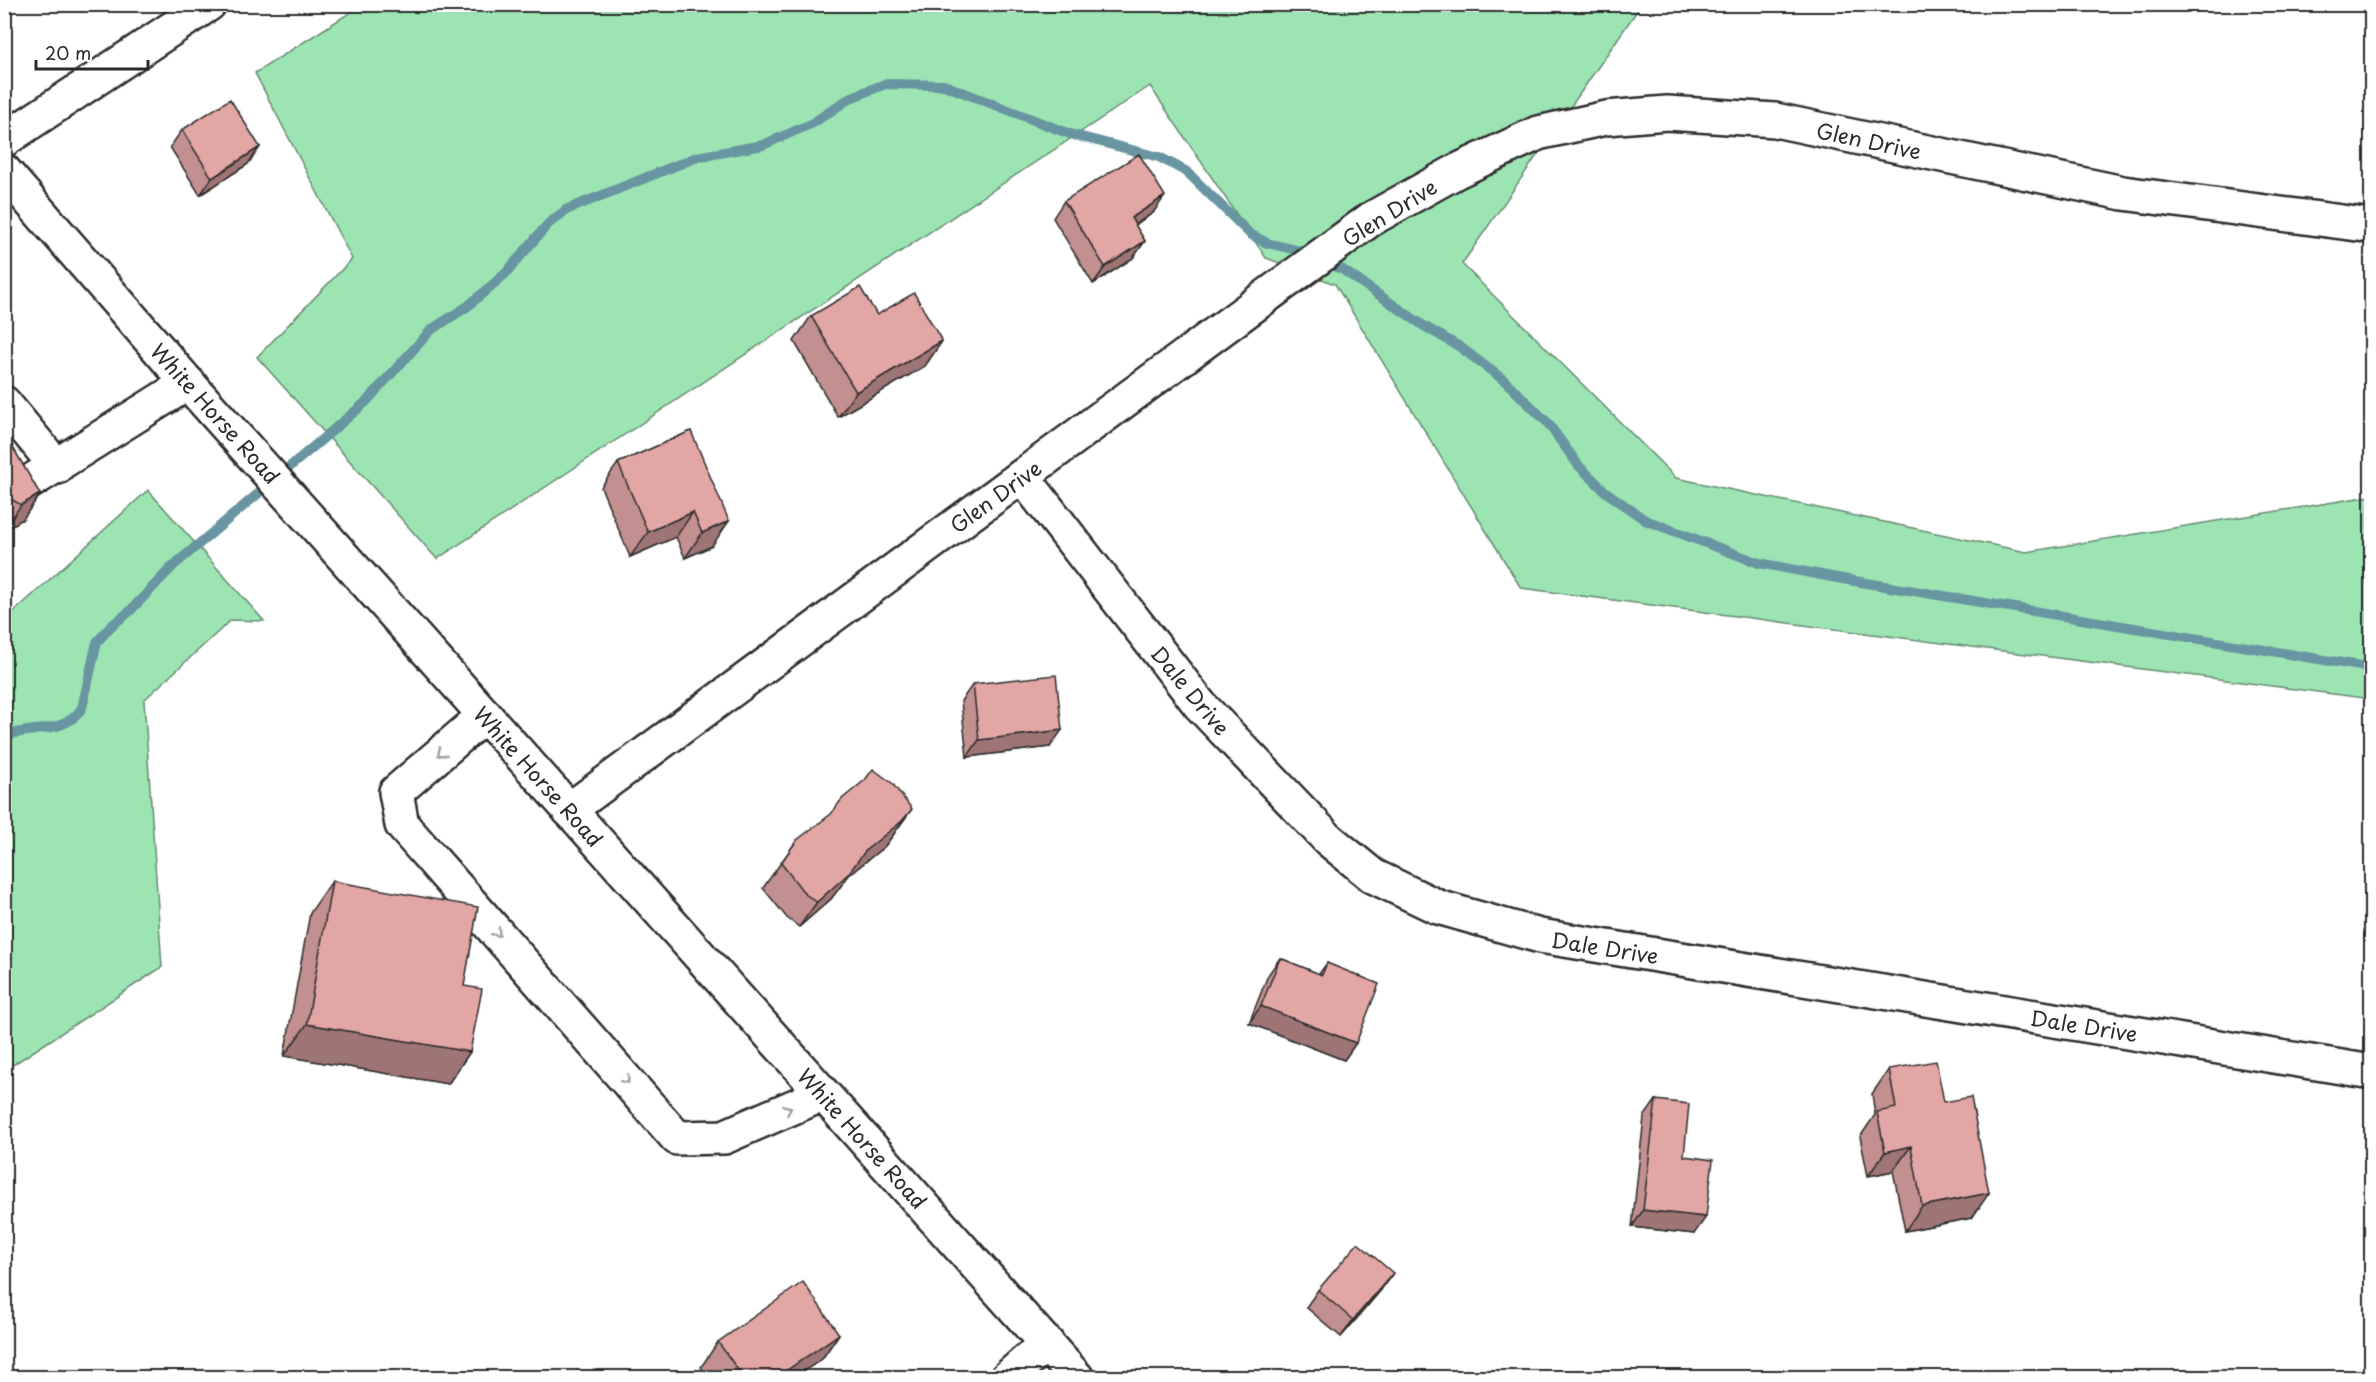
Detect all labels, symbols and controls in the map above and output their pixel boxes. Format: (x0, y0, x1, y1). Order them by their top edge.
scale bar (36, 33, 148, 71)
text: 20 m (45, 39, 91, 66)
street label: Glen Drive (1814, 113, 1924, 167)
street label: Glen Drive (1335, 170, 1443, 254)
street label: White Horse Road (144, 335, 288, 491)
street label: Glen Drive (942, 452, 1048, 540)
street label: Dale Drive (1144, 638, 1238, 742)
street label: White Horse Road (467, 698, 611, 854)
one-way arrow (437, 746, 448, 757)
street label: Dale Drive (1549, 923, 1661, 971)
one-way arrow (490, 926, 501, 937)
street label: Dale Drive (2028, 1001, 2140, 1049)
street label: White Horse Road (791, 1060, 935, 1216)
one-way arrow (619, 1073, 630, 1084)
one-way arrow (782, 1104, 793, 1116)

